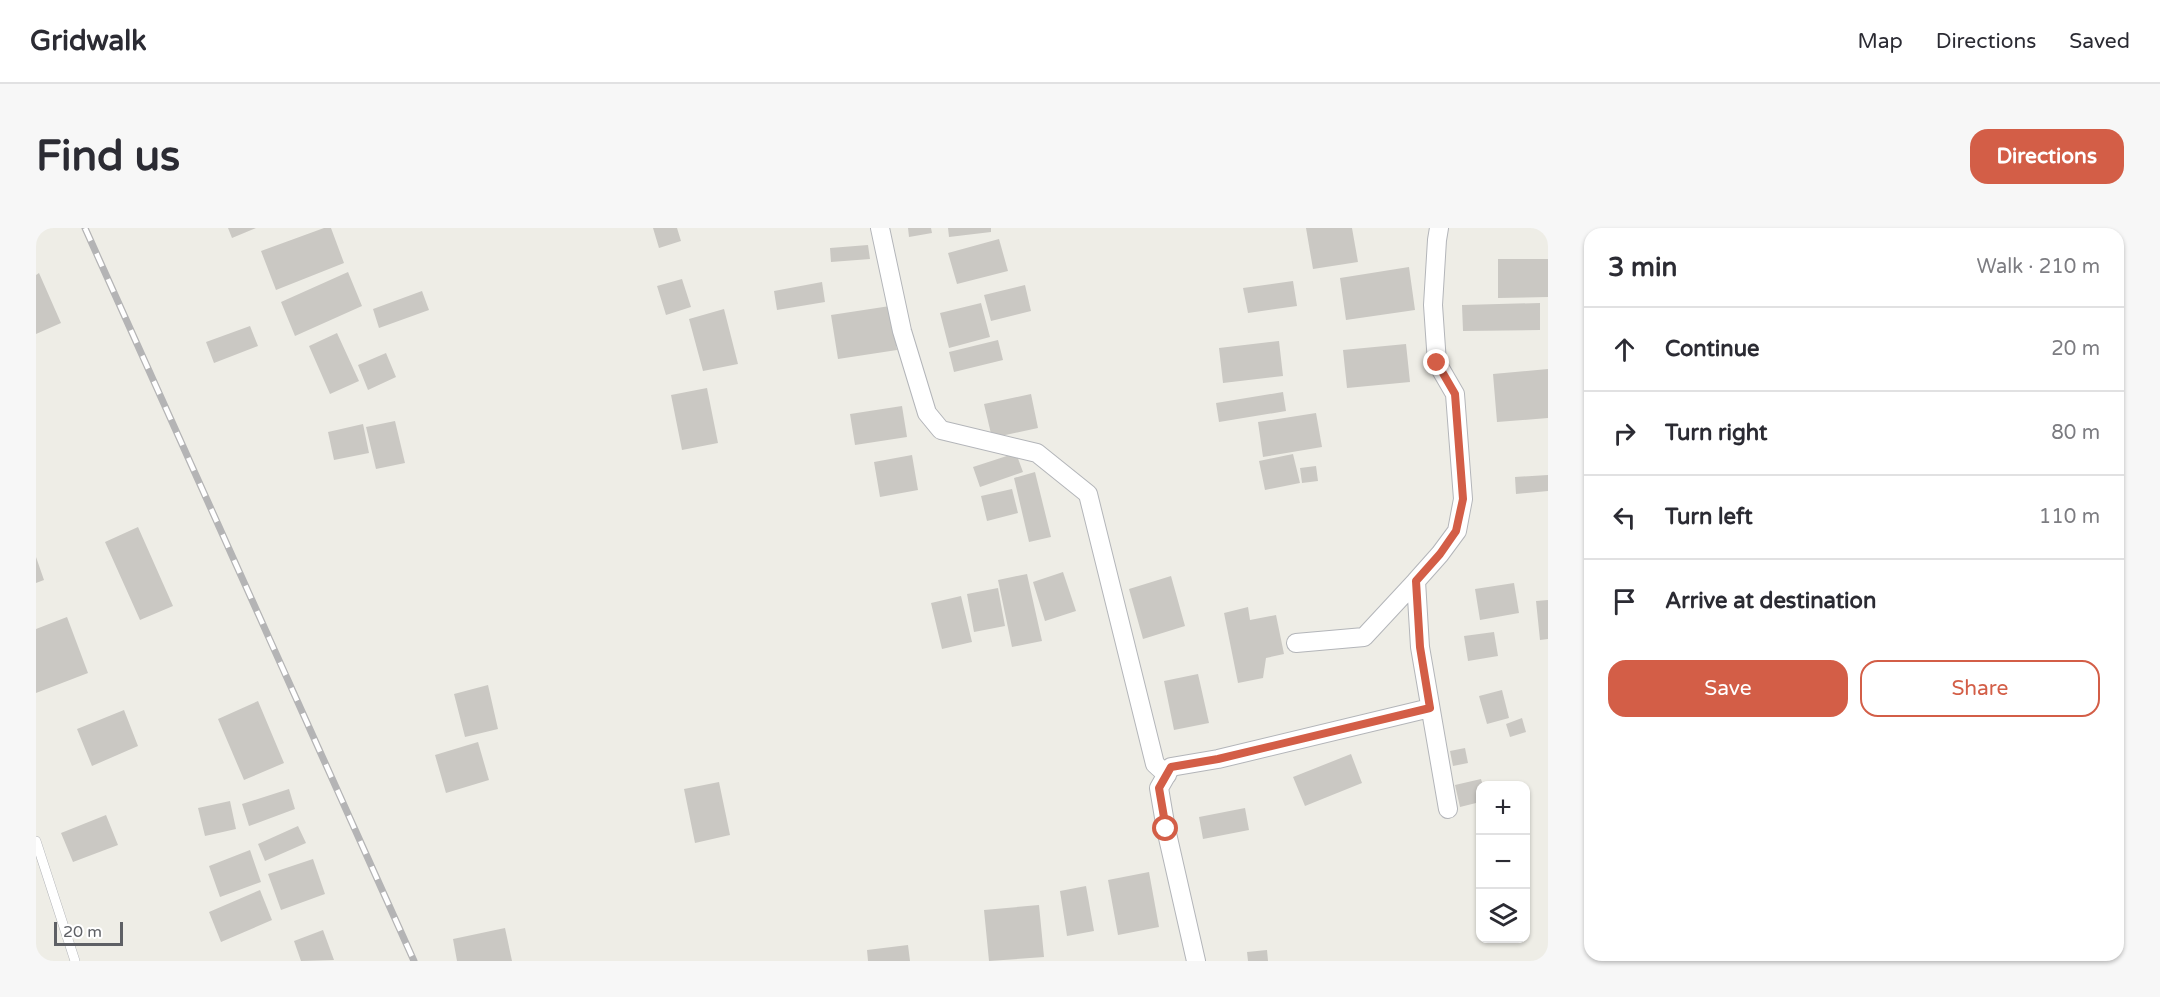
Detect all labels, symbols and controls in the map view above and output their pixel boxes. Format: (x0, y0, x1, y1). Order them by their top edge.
text: Gridwalk (30, 24, 147, 58)
text: Map (1857, 29, 1903, 54)
text: Directions (1936, 29, 2036, 54)
text: Saved (2069, 29, 2130, 54)
button: Directions (1970, 129, 2124, 184)
text: Find us (36, 131, 180, 182)
text: 3 min (1608, 252, 1677, 283)
text: Walk · 210 m (1977, 255, 2100, 279)
icon: ahead (1608, 333, 1641, 366)
text: Continue (1665, 336, 1760, 362)
text: 20 m (2051, 337, 2100, 361)
route end (1423, 349, 1449, 375)
icon: right (1608, 417, 1641, 450)
text: Turn right (1665, 420, 1767, 446)
text: 80 m (2051, 421, 2100, 445)
icon: left (1608, 501, 1641, 534)
text: Turn left (1665, 504, 1753, 530)
text: 110 m (2039, 505, 2100, 529)
icon: arrive (1608, 585, 1641, 618)
text: Arrive at destination (1665, 588, 1876, 614)
button: Save (1608, 660, 1848, 717)
button: Share (1860, 660, 2100, 717)
map controls (1476, 781, 1530, 943)
button: + (1476, 781, 1530, 835)
route start (1152, 815, 1178, 841)
button: − (1476, 835, 1530, 889)
button: layers (1476, 889, 1530, 943)
scale bar (54, 919, 123, 946)
text: 20 m (63, 922, 102, 942)

